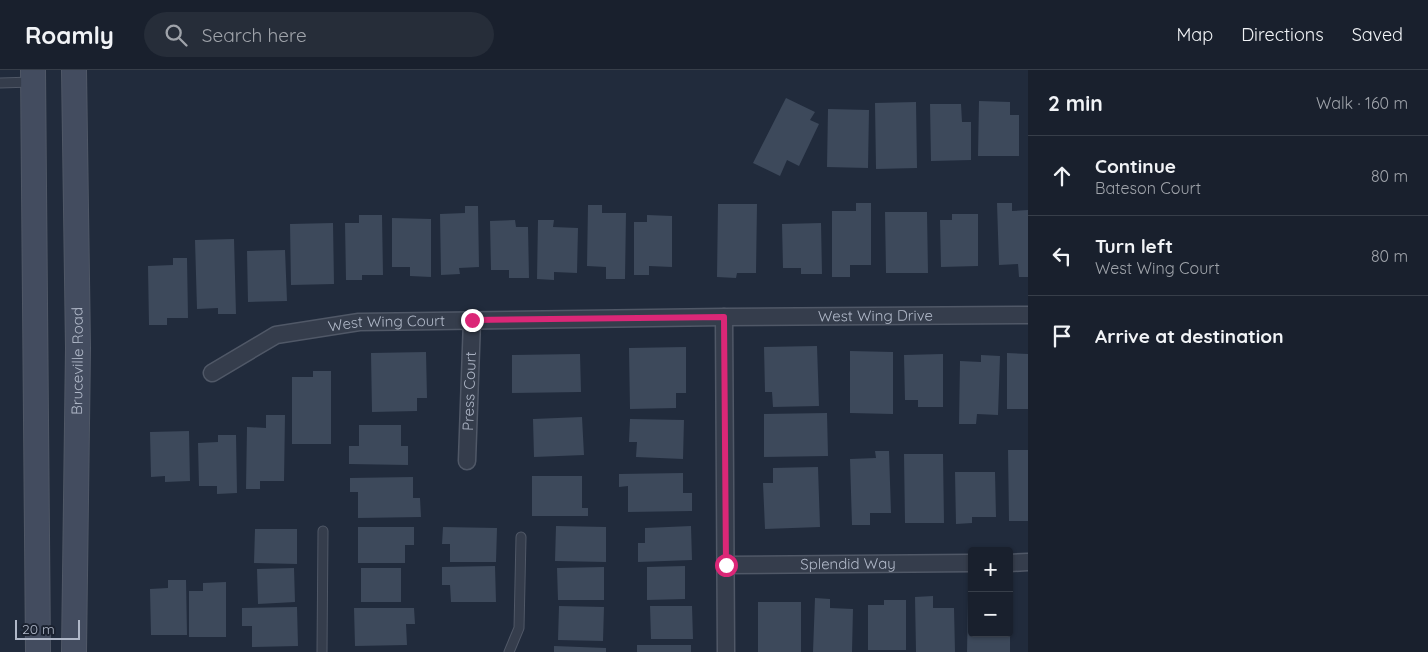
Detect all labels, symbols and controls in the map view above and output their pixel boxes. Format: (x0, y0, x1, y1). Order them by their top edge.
search box (144, 12, 494, 57)
text: Roamly (25, 20, 114, 50)
icon: search (162, 21, 190, 49)
text: Search here (202, 23, 307, 47)
text: Map (1176, 23, 1213, 46)
text: Directions (1241, 23, 1324, 46)
text: Saved (1352, 23, 1403, 46)
text: 2 min (1048, 90, 1103, 116)
text: Walk · 160 m (1316, 93, 1408, 113)
text: Continue (1095, 154, 1176, 178)
icon: ahead (1048, 162, 1076, 190)
text: 80 m (1371, 166, 1408, 186)
text: Bateson Court (1095, 178, 1201, 198)
text: Turn left (1095, 234, 1173, 258)
icon: left (1048, 242, 1076, 270)
text: 80 m (1371, 246, 1408, 266)
text: West Wing Court (1095, 258, 1220, 278)
street label: West Wing Drive (818, 306, 933, 325)
street label: Bruceville Road (67, 307, 87, 415)
route end (461, 309, 484, 332)
street label: West Wing Court (327, 311, 445, 336)
icon: arrive (1048, 322, 1076, 350)
text: Arrive at destination (1095, 324, 1284, 348)
street label: Press Court (458, 351, 480, 431)
map controls (968, 547, 1013, 637)
button: + (968, 547, 1013, 592)
route start (715, 554, 738, 577)
street label: Splendid Way (800, 554, 896, 573)
button: − (968, 592, 1013, 637)
scale bar (15, 617, 80, 640)
text: 20 m (22, 620, 55, 638)

